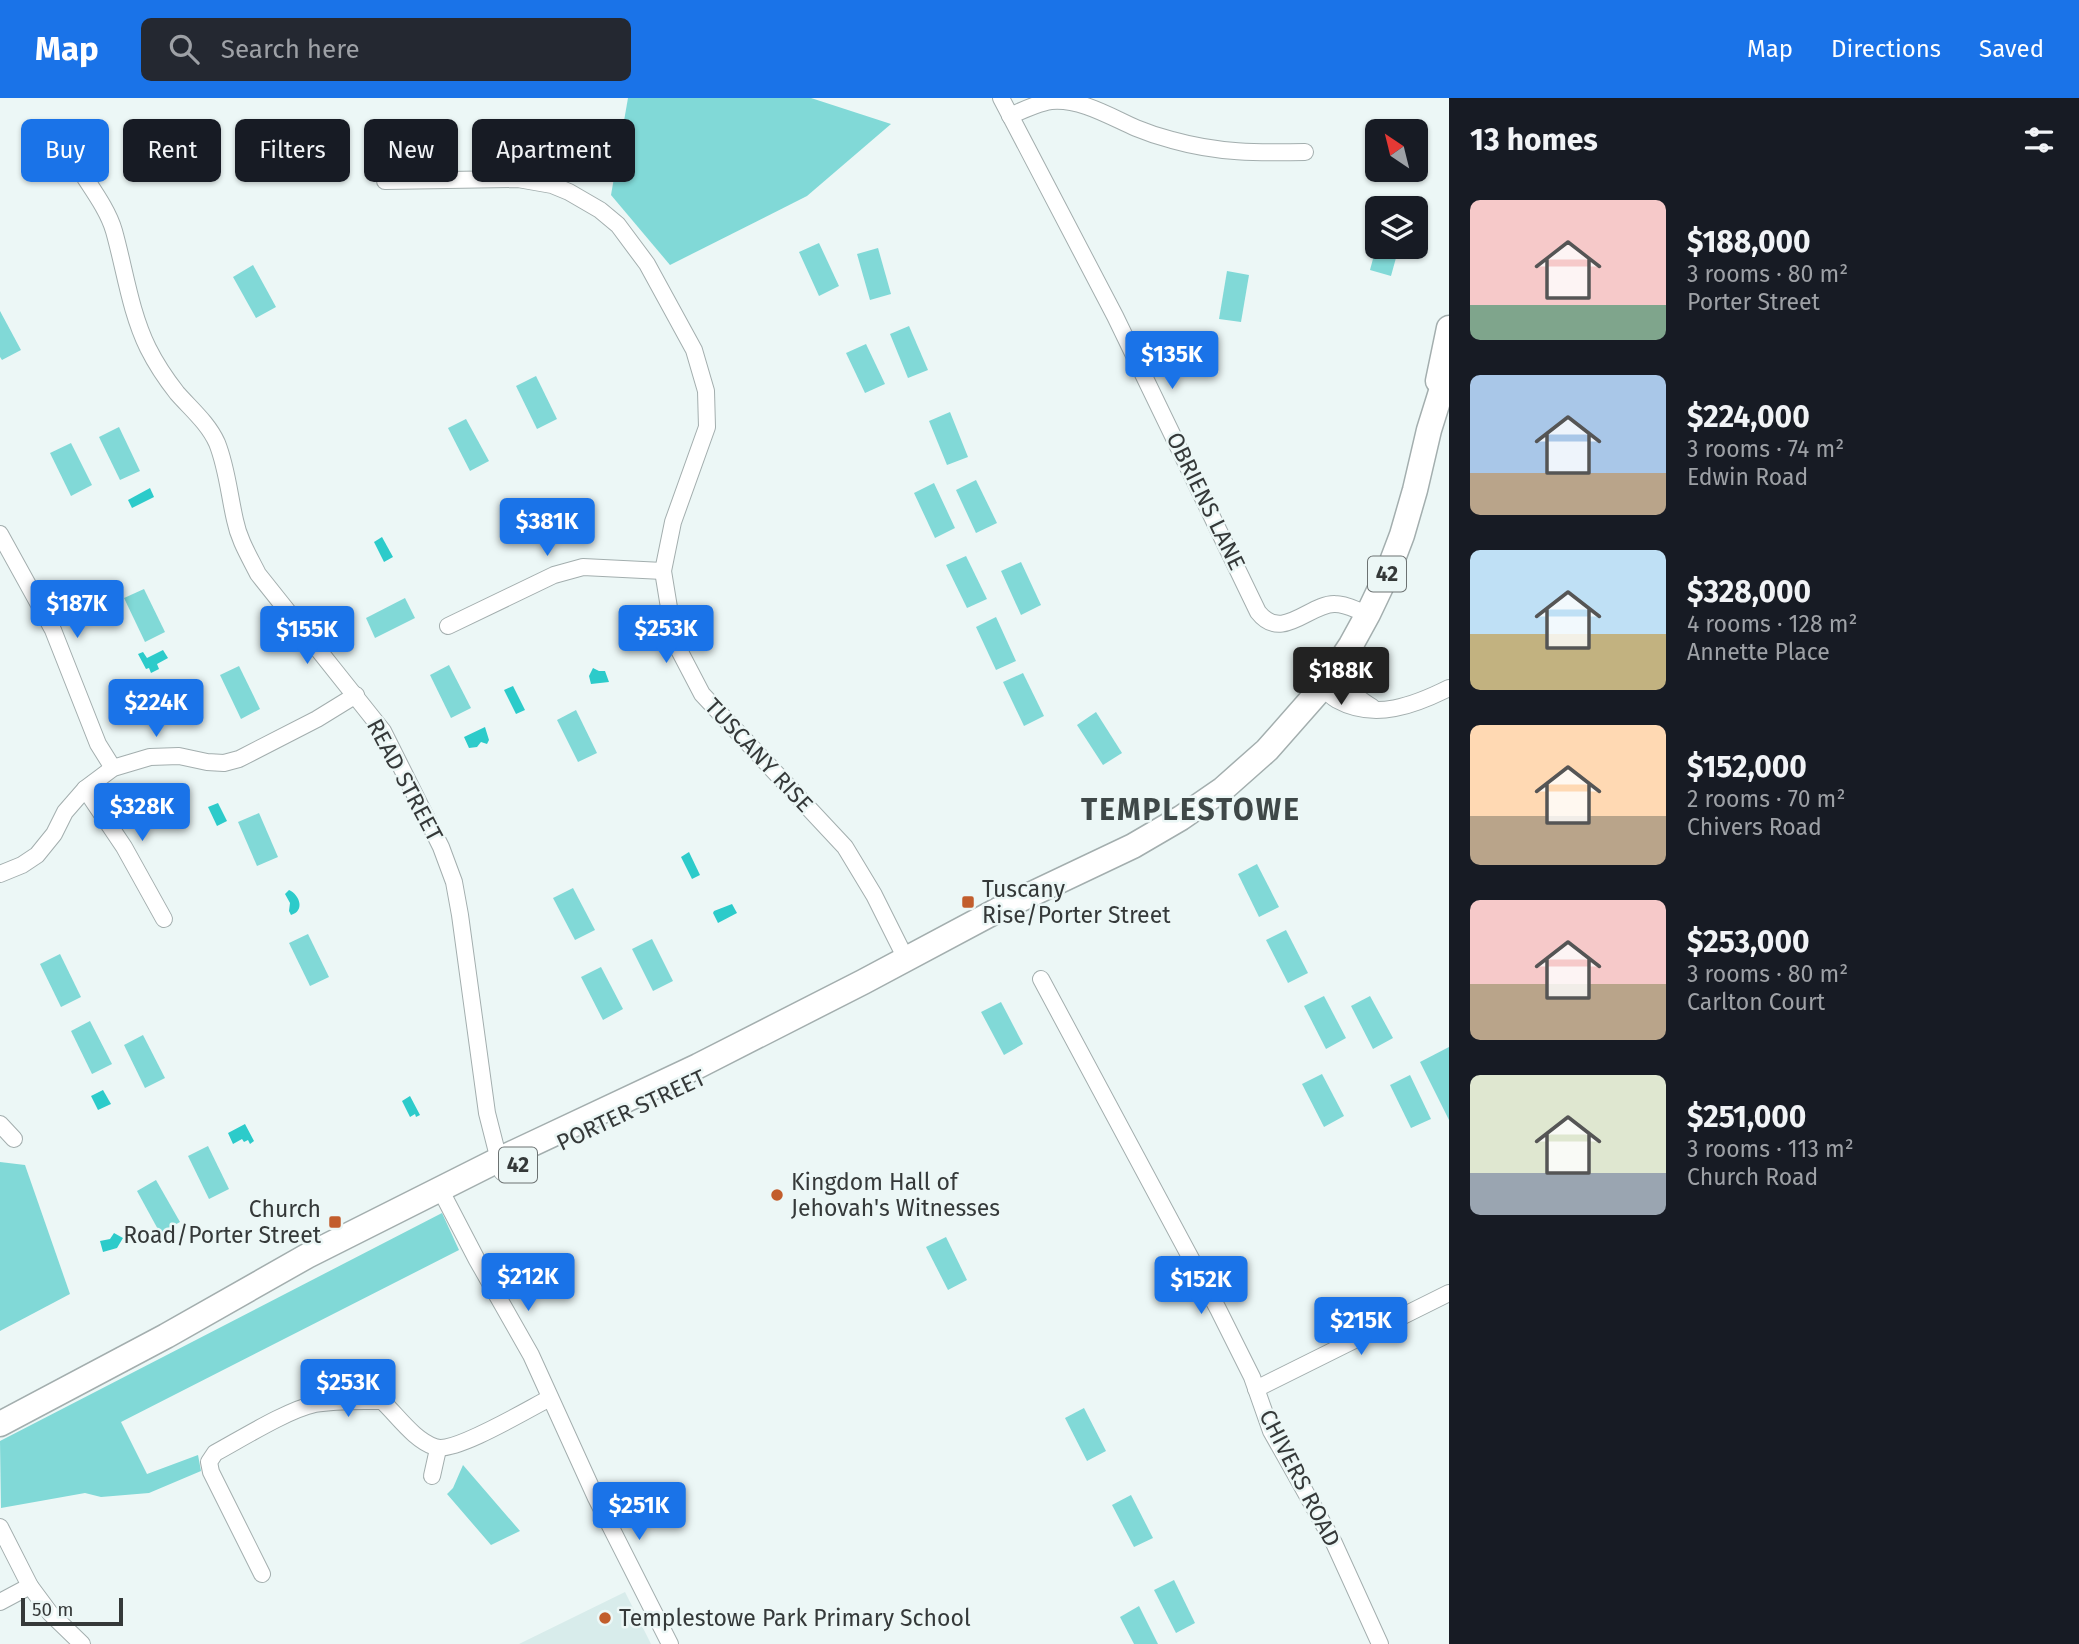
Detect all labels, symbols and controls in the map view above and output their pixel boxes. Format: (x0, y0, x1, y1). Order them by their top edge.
search box (141, 18, 631, 81)
text: Map (35, 29, 99, 69)
icon: search (165, 30, 203, 68)
text: Search here (221, 34, 360, 65)
text: Map (1747, 35, 1793, 63)
text: Directions (1831, 35, 1941, 63)
text: Saved (1979, 35, 2044, 63)
chip: Buy (21, 119, 109, 182)
chip: Rent (123, 119, 221, 182)
chip: Filters (235, 119, 350, 182)
chip: New (364, 119, 458, 182)
chip: Apartment (472, 119, 635, 182)
north arrow (1365, 119, 1428, 182)
map controls (1365, 119, 1428, 259)
icon: filters (2020, 121, 2058, 159)
text: 13 homes (1470, 122, 1598, 158)
button: layers (1365, 196, 1428, 259)
text: $188,000 (1687, 224, 1811, 260)
icon: home (1526, 228, 1610, 312)
text: 3 rooms · 80 m² (1687, 260, 1848, 288)
text: Porter Street (1687, 288, 1820, 316)
pin: $135K (1123, 331, 1221, 391)
text: $135K (1141, 340, 1203, 368)
text: $224,000 (1687, 399, 1810, 435)
icon: home (1526, 403, 1610, 487)
street label: OBRIENS LANE (1161, 427, 1251, 575)
text: 3 rooms · 74 m² (1687, 435, 1844, 463)
text: Edwin Road (1687, 463, 1808, 491)
pin: $381K (498, 498, 596, 558)
text: $381K (516, 507, 578, 535)
road number: 42 (1368, 556, 1406, 592)
text: $328,000 (1687, 574, 1811, 610)
icon: home (1526, 578, 1610, 662)
pin: $187K (28, 580, 126, 640)
text: $187K (47, 589, 107, 617)
pin: $155K (258, 606, 356, 666)
pin: $253K (617, 606, 715, 665)
text: 4 rooms · 128 m² (1687, 610, 1857, 638)
text: $253K (635, 614, 697, 642)
text: $155K (276, 615, 338, 643)
text: Annette Place (1687, 638, 1830, 666)
pin: $188K (1292, 648, 1390, 707)
text: $188K (1309, 656, 1373, 684)
pin: $224K (107, 680, 205, 739)
text: $224K (124, 688, 188, 716)
street label: TUSCANY RISE (699, 692, 819, 818)
street label: READ STREET (361, 714, 449, 846)
text: $152,000 (1687, 749, 1807, 785)
icon: home (1526, 753, 1610, 837)
pin: $328K (93, 784, 191, 843)
text: 2 rooms · 70 m² (1687, 785, 1845, 813)
text: $328K (110, 792, 174, 820)
district label: TEMPLESTOWE (1081, 792, 1301, 828)
text: Chivers Road (1687, 813, 1822, 841)
place label: Tuscany Rise/Porter Street (982, 875, 1171, 929)
marker: Tuscany Rise/Porter Street (960, 894, 976, 910)
text: $253,000 (1687, 924, 1810, 960)
icon: home (1526, 928, 1610, 1012)
text: 3 rooms · 80 m² (1687, 960, 1848, 988)
text: Carlton Court (1687, 988, 1825, 1016)
street label: PORTER STREET (552, 1063, 710, 1157)
text: $251,000 (1687, 1099, 1806, 1135)
icon: home (1526, 1103, 1610, 1187)
text: 3 rooms · 113 m² (1687, 1135, 1854, 1163)
road number: 42 (499, 1148, 537, 1182)
text: Church Road (1687, 1163, 1818, 1191)
place label: Kingdom Hall of Jehovah's Witnesses (791, 1168, 1000, 1222)
marker: Kingdom Hall of Jehovah's Witnesses (769, 1187, 785, 1203)
place label: Church Road/Porter Street (123, 1195, 322, 1249)
marker: Church Road/Porter Street (327, 1214, 343, 1230)
pin: $212K (479, 1254, 577, 1313)
pin: $152K (1152, 1256, 1250, 1316)
text: $212K (498, 1262, 558, 1290)
text: $152K (1171, 1265, 1231, 1293)
pin: $215K (1312, 1298, 1410, 1357)
text: $215K (1330, 1306, 1392, 1334)
pin: $253K (299, 1360, 397, 1419)
text: $253K (317, 1368, 379, 1396)
street label: CHIVERS ROAD (1253, 1405, 1347, 1551)
pin: $251K (590, 1482, 688, 1542)
text: $251K (609, 1491, 669, 1519)
scale bar (21, 1595, 122, 1627)
text: 50 m (32, 1598, 73, 1621)
place label: Templestowe Park Primary School (619, 1604, 971, 1632)
marker: Templestowe Park Primary School (597, 1610, 613, 1626)

